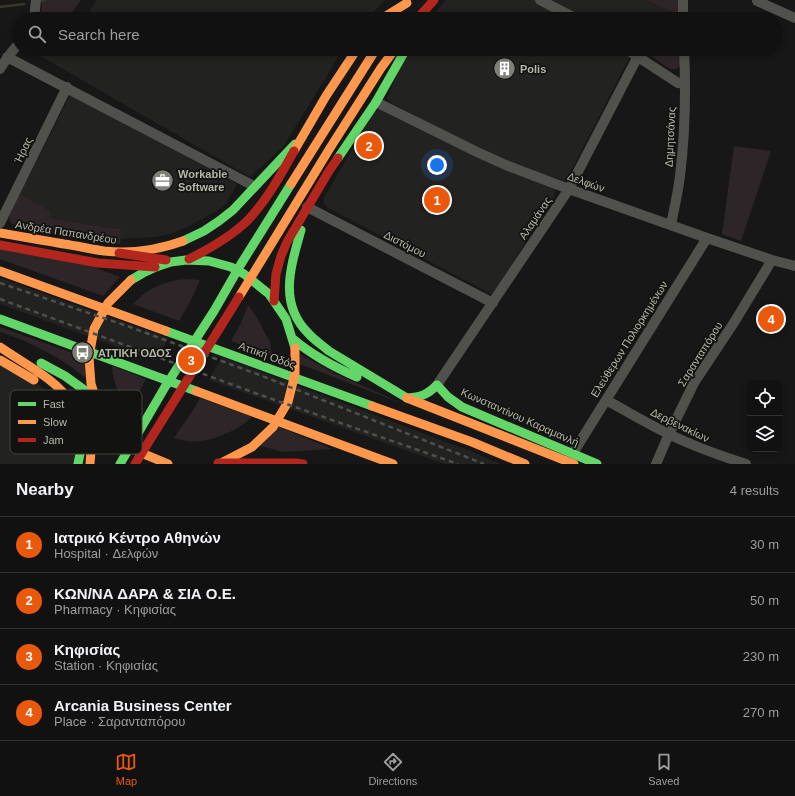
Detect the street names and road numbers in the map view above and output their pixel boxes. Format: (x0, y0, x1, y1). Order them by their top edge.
street label: Δημητσάνας (662, 107, 678, 167)
street label: Ήρας (11, 135, 34, 166)
street label: Δελφών (566, 170, 607, 194)
street label: Αλαμάνας (516, 194, 554, 242)
street label: Ανδρέα Παπανδρέου (15, 218, 117, 246)
street label: Διστόμου (382, 228, 428, 260)
street label: Ελεύθερων Πολιορκημένων (588, 278, 670, 399)
street label: Σαρανταπόρου (675, 319, 725, 389)
street label: Αττική Οδός (237, 339, 297, 371)
street label: Κωνσταντίνου Καραμανλή (459, 386, 581, 448)
street label: Δερβενακίων (649, 406, 712, 445)

